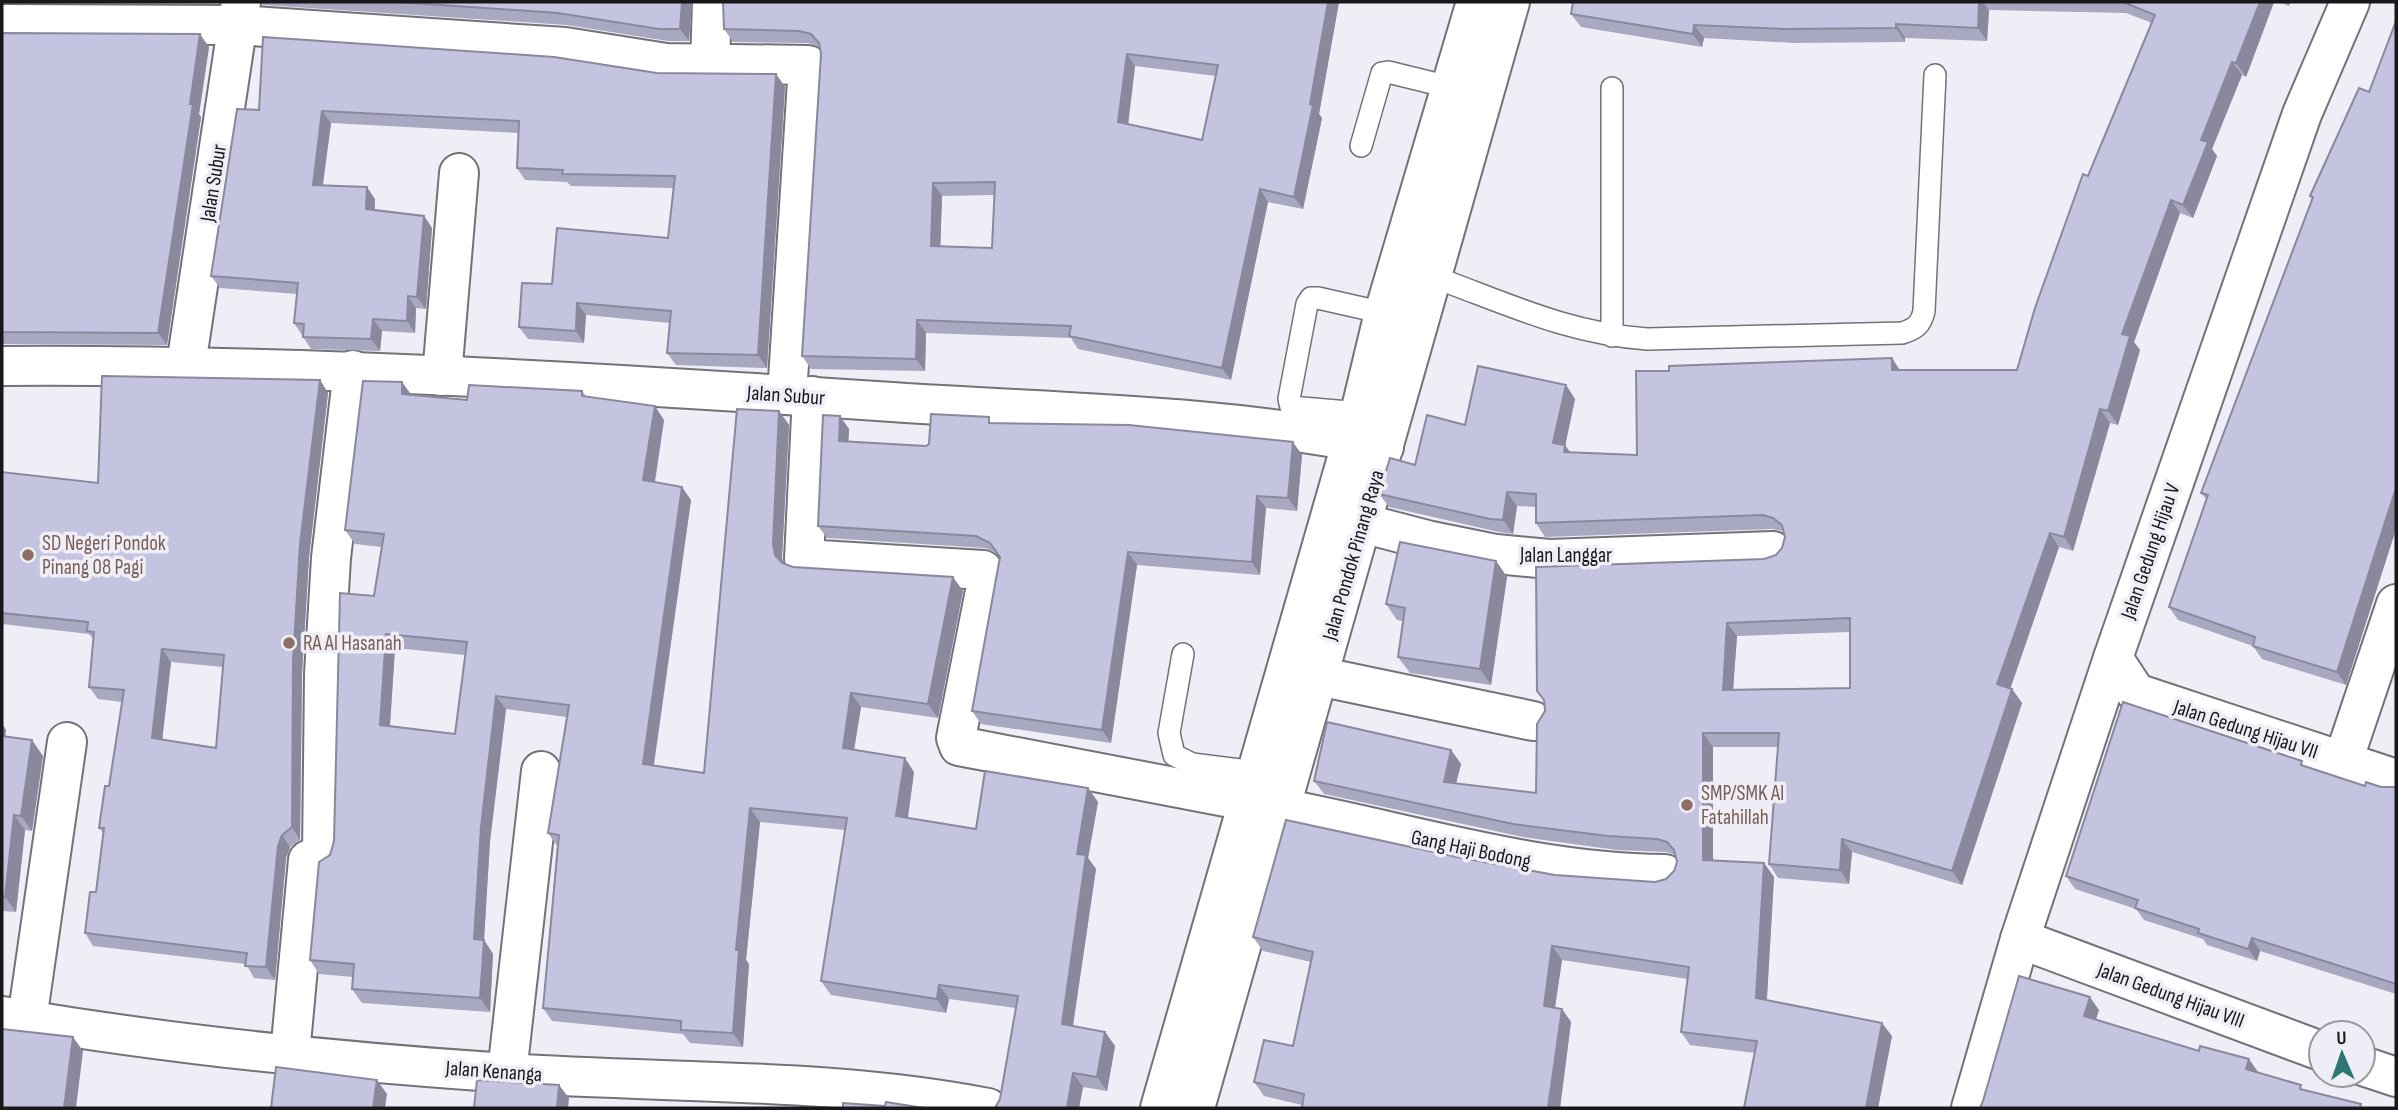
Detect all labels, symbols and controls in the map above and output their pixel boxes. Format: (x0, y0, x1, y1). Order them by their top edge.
street label: Jalan Subur (195, 143, 232, 225)
street label: Jalan Subur (745, 380, 826, 411)
street label: Jalan Pondok Pinang Raya (1317, 467, 1390, 644)
street label: Jalan Gedung Hijau V (2115, 479, 2186, 623)
place label: SD Negeri Pondok Pinang 08 Pagi (42, 531, 166, 580)
street label: Jalan Langgar (1519, 543, 1612, 568)
marker: SD Negeri Pondok Pinang 08 Pagi (20, 547, 36, 563)
place label: RA Al Hasanah (303, 631, 402, 656)
marker: RA Al Hasanah (281, 635, 297, 651)
street label: Jalan Gedung Hijau VII (2170, 694, 2321, 765)
place label: SMP/SMK Al Fatahillah (1701, 781, 1784, 830)
marker: SMP/SMK Al Fatahillah (1679, 797, 1695, 813)
street label: Gang Haji Bodong (1409, 825, 1533, 874)
street label: Jalan Gedung Hijau VIII (2093, 957, 2248, 1034)
north arrow (2307, 1019, 2377, 1089)
text: U (2336, 1027, 2347, 1050)
street label: Jalan Kenanga (444, 1056, 543, 1087)

